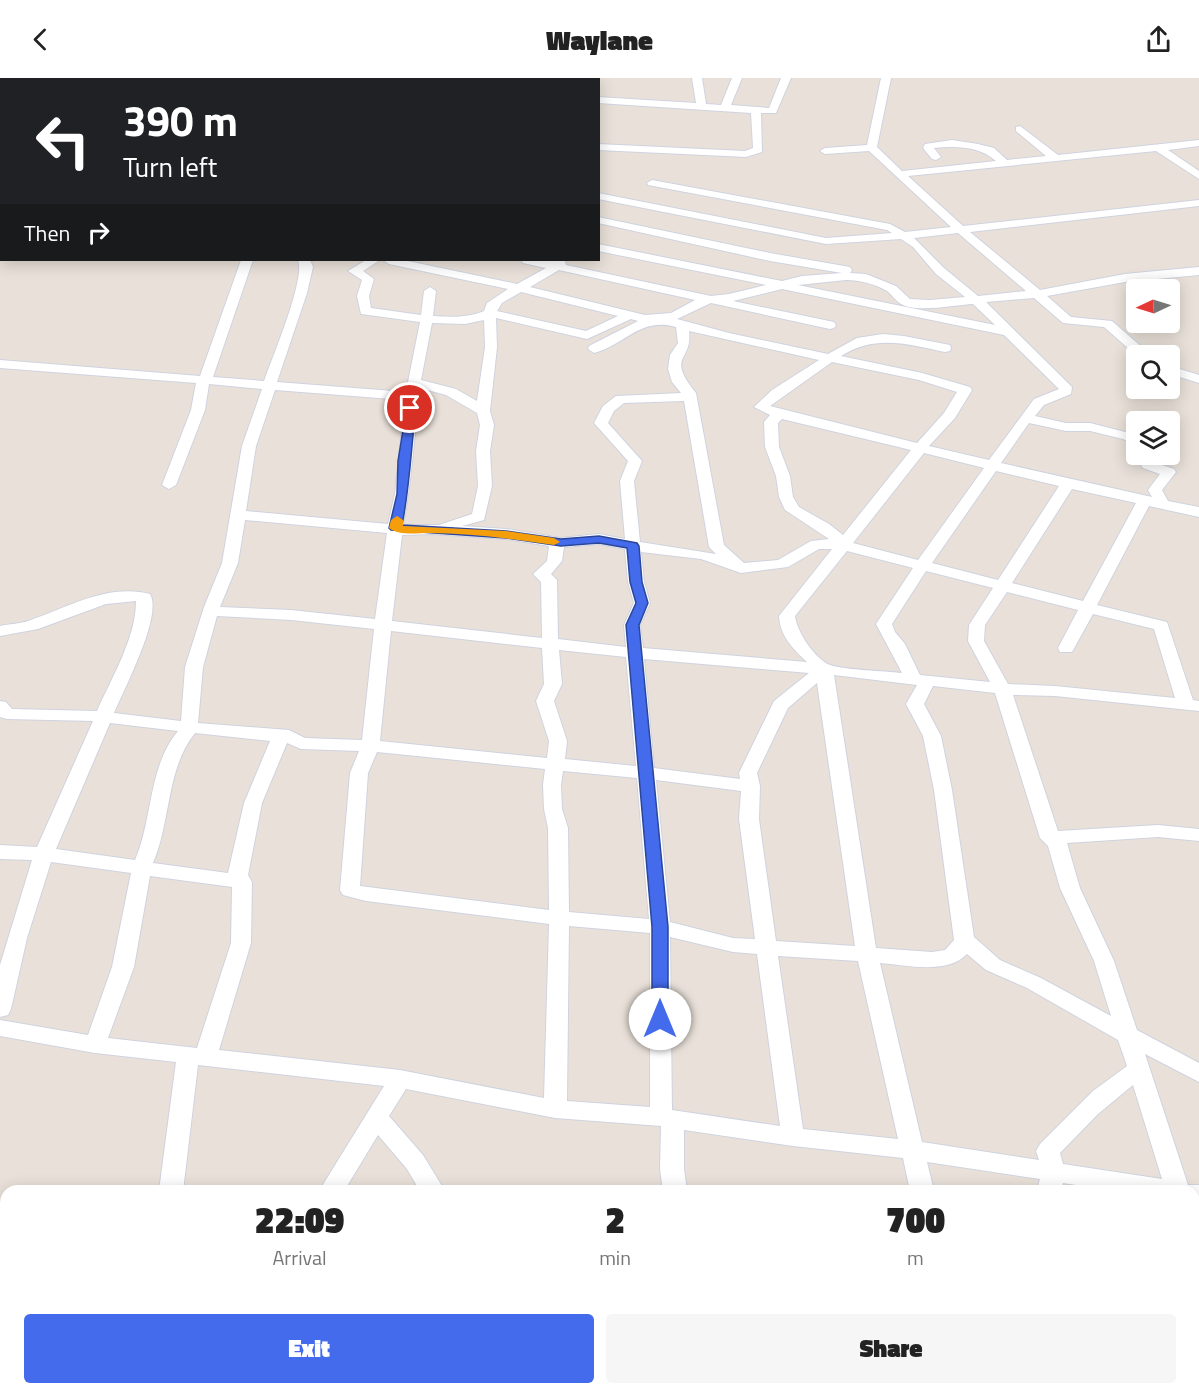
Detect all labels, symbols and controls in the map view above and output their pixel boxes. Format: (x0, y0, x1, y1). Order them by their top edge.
text: Waylane (546, 19, 653, 60)
icon: back (24, 23, 57, 56)
icon: share (1142, 23, 1175, 56)
text: 390 m (123, 88, 238, 152)
icon: left (24, 102, 102, 180)
text: Turn left (123, 146, 217, 187)
text: Then (24, 216, 70, 250)
icon: right (82, 216, 115, 249)
north arrow (1126, 279, 1180, 333)
map controls (1126, 279, 1180, 465)
button: search (1126, 345, 1180, 399)
pin (384, 382, 435, 433)
icon: arrive (393, 391, 426, 424)
button: layers (1126, 411, 1180, 465)
position arrow (628, 987, 692, 1051)
text: 22:09 (255, 1192, 344, 1247)
text: 2 (605, 1192, 625, 1247)
text: 700 (886, 1192, 945, 1247)
text: Arrival (272, 1242, 327, 1273)
text: min (599, 1242, 631, 1273)
text: m (907, 1242, 924, 1273)
button: Exit (24, 1314, 594, 1383)
button: Share (606, 1314, 1176, 1383)

